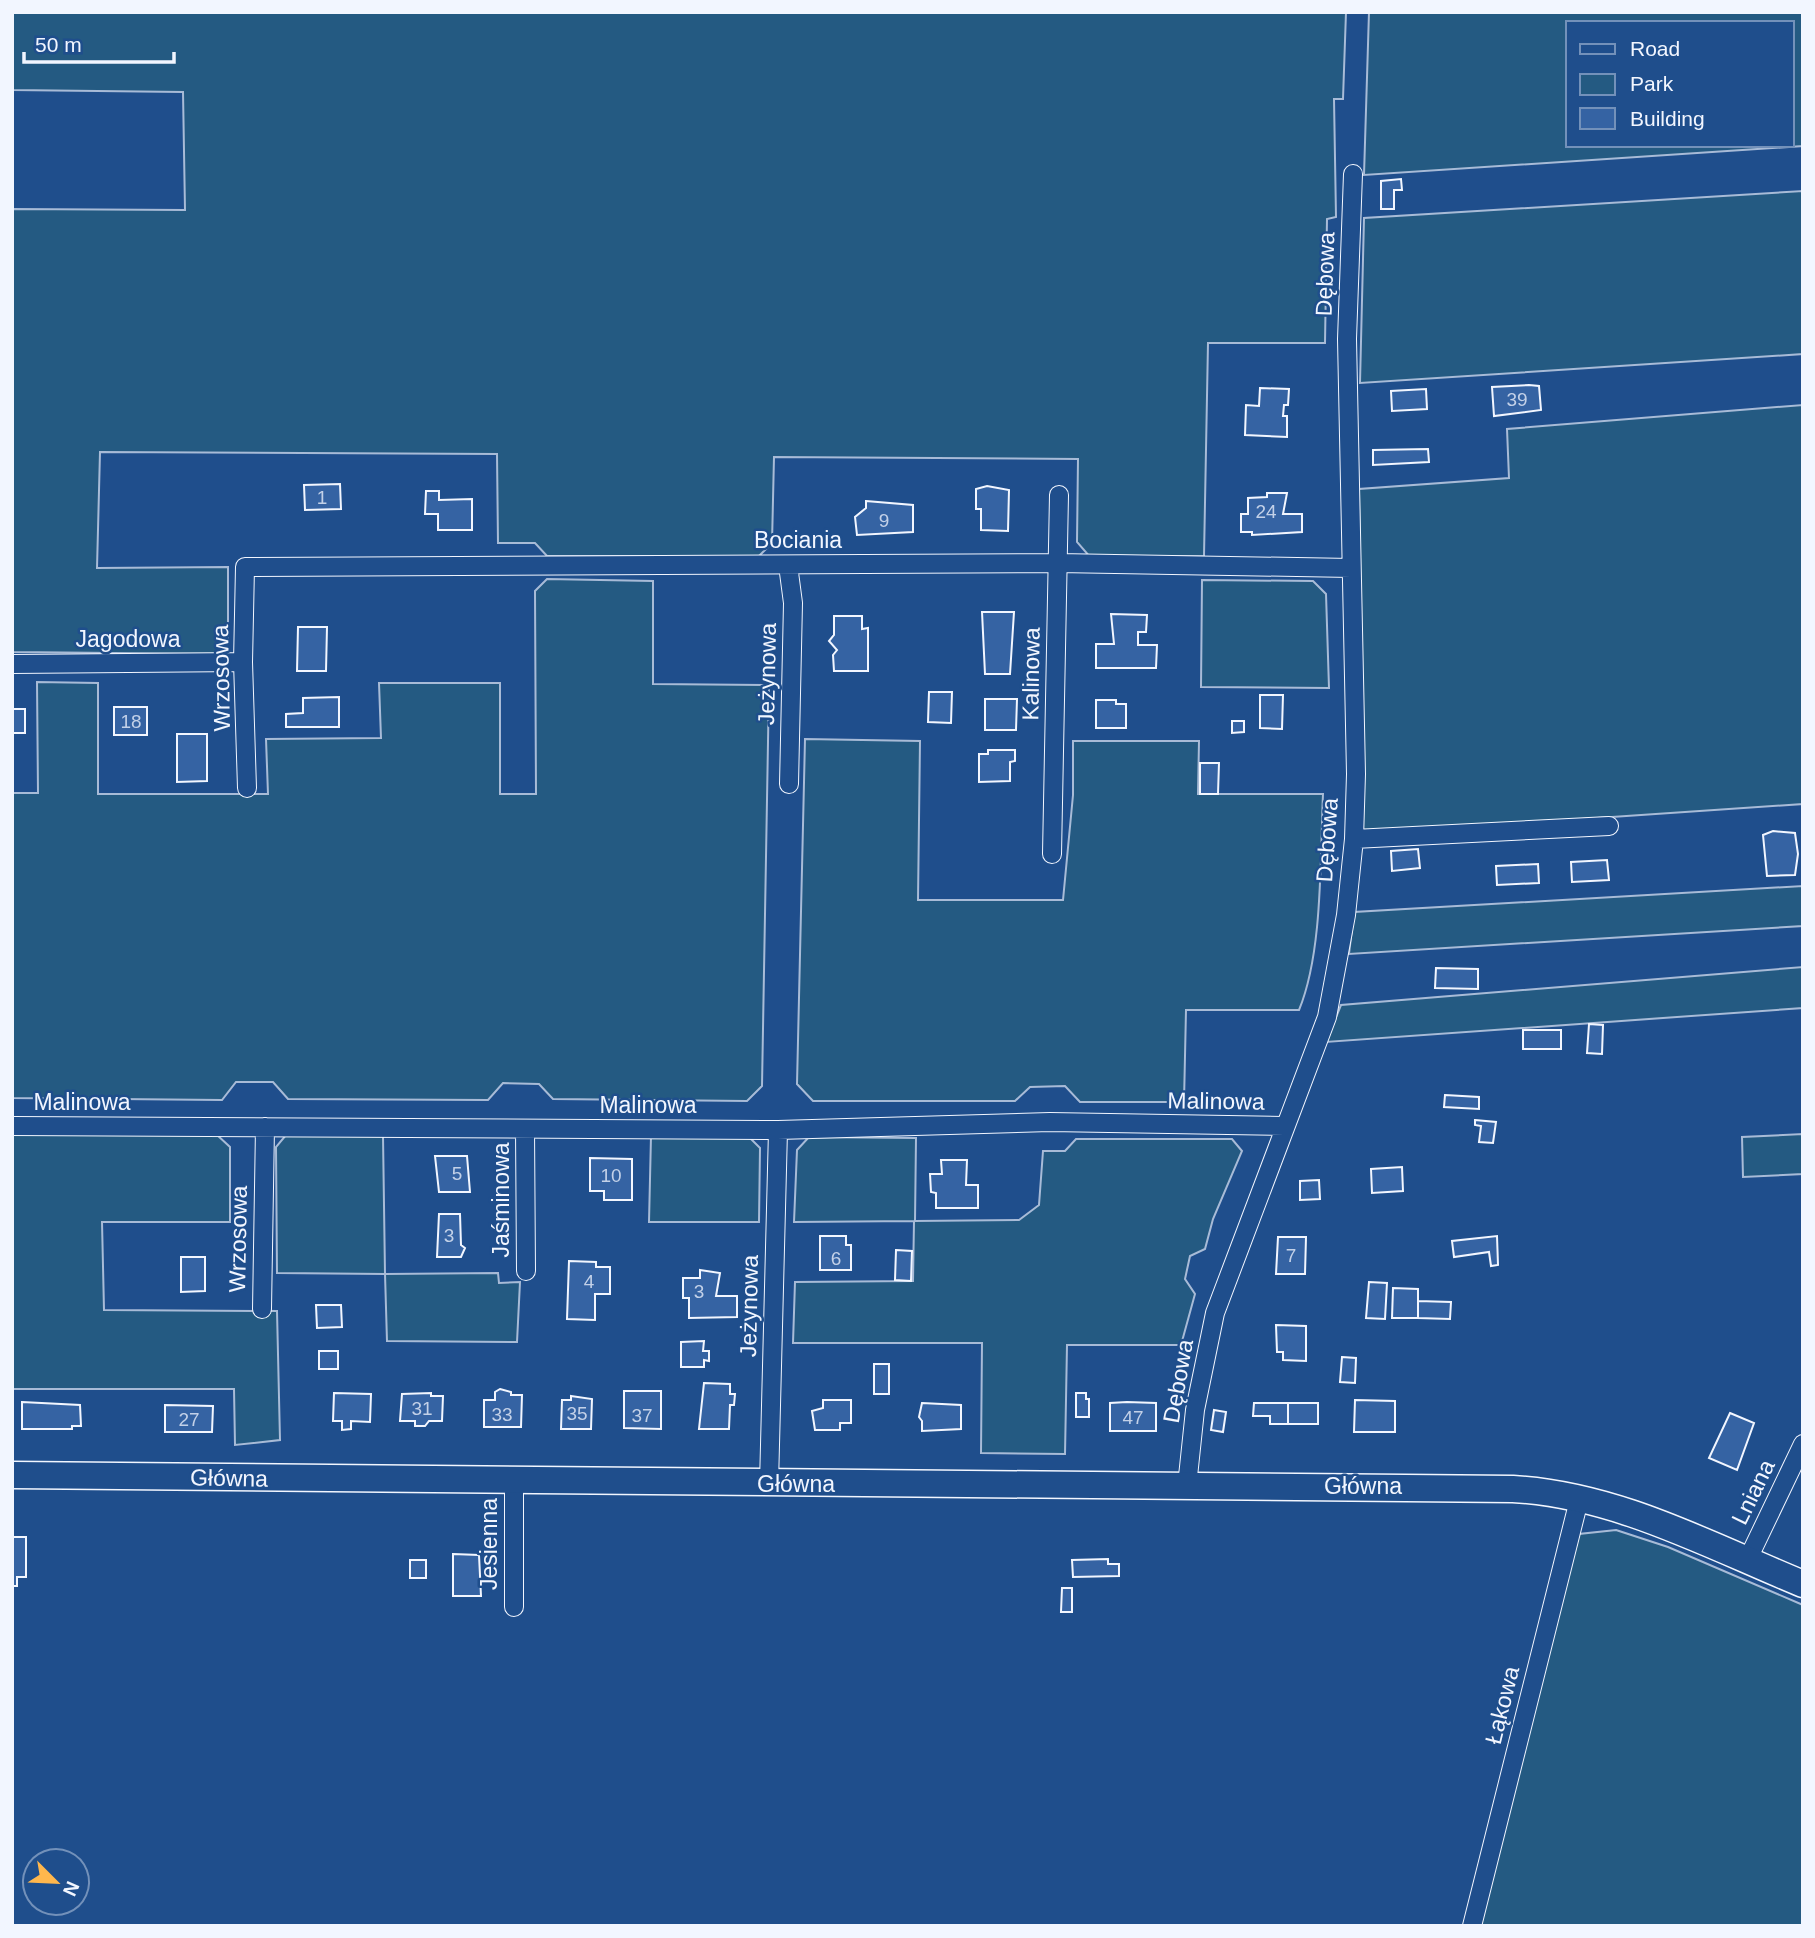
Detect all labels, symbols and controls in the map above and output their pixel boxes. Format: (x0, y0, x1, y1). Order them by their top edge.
scale bar (24, 21, 175, 65)
legend (1566, 21, 1794, 147)
text: 50 m (35, 33, 82, 56)
text: Road (1630, 37, 1680, 60)
text: Park (1630, 72, 1674, 95)
text: Building (1630, 107, 1705, 130)
street label: Dębowa (1311, 231, 1339, 317)
house number: 39 (1506, 389, 1528, 410)
house number: 1 (317, 487, 327, 508)
house number: 24 (1255, 501, 1277, 522)
house number: 9 (879, 510, 889, 531)
street label: Bociania (754, 527, 842, 553)
street label: Jeżynowa (753, 622, 781, 725)
street label: Wrzosowa (207, 624, 235, 732)
street label: Jagodowa (76, 626, 181, 652)
street label: Kalinowa (1017, 627, 1045, 721)
house number: 18 (120, 711, 142, 732)
street label: Dębowa (1311, 797, 1343, 883)
street label: Malinowa (1167, 1087, 1265, 1115)
street label: Malinowa (33, 1089, 131, 1115)
street label: Malinowa (599, 1092, 697, 1118)
street label: Jaśminowa (488, 1142, 514, 1258)
house number: 5 (452, 1163, 462, 1184)
house number: 10 (600, 1165, 622, 1186)
street label: Wrzosowa (224, 1185, 252, 1293)
house number: 3 (444, 1225, 454, 1246)
house number: 7 (1286, 1245, 1296, 1266)
house number: 6 (831, 1248, 841, 1269)
street label: Jeżynowa (735, 1254, 763, 1357)
house number: 4 (584, 1271, 595, 1292)
house number: 3 (694, 1281, 704, 1302)
street label: Dębowa (1158, 1337, 1198, 1425)
house number: 31 (411, 1398, 433, 1419)
house number: 35 (566, 1403, 588, 1424)
house number: 33 (491, 1404, 513, 1425)
house number: 37 (631, 1405, 653, 1426)
house number: 47 (1122, 1407, 1144, 1428)
house number: 27 (178, 1409, 200, 1430)
street label: Lniana (1726, 1455, 1780, 1529)
street label: Główna (190, 1464, 268, 1492)
street label: Główna (757, 1471, 835, 1497)
street label: Główna (1324, 1473, 1402, 1499)
street label: Jesienna (476, 1498, 502, 1590)
street label: Łąkowa (1480, 1663, 1524, 1747)
north arrow (21, 1847, 91, 1917)
text: N (59, 1878, 83, 1899)

